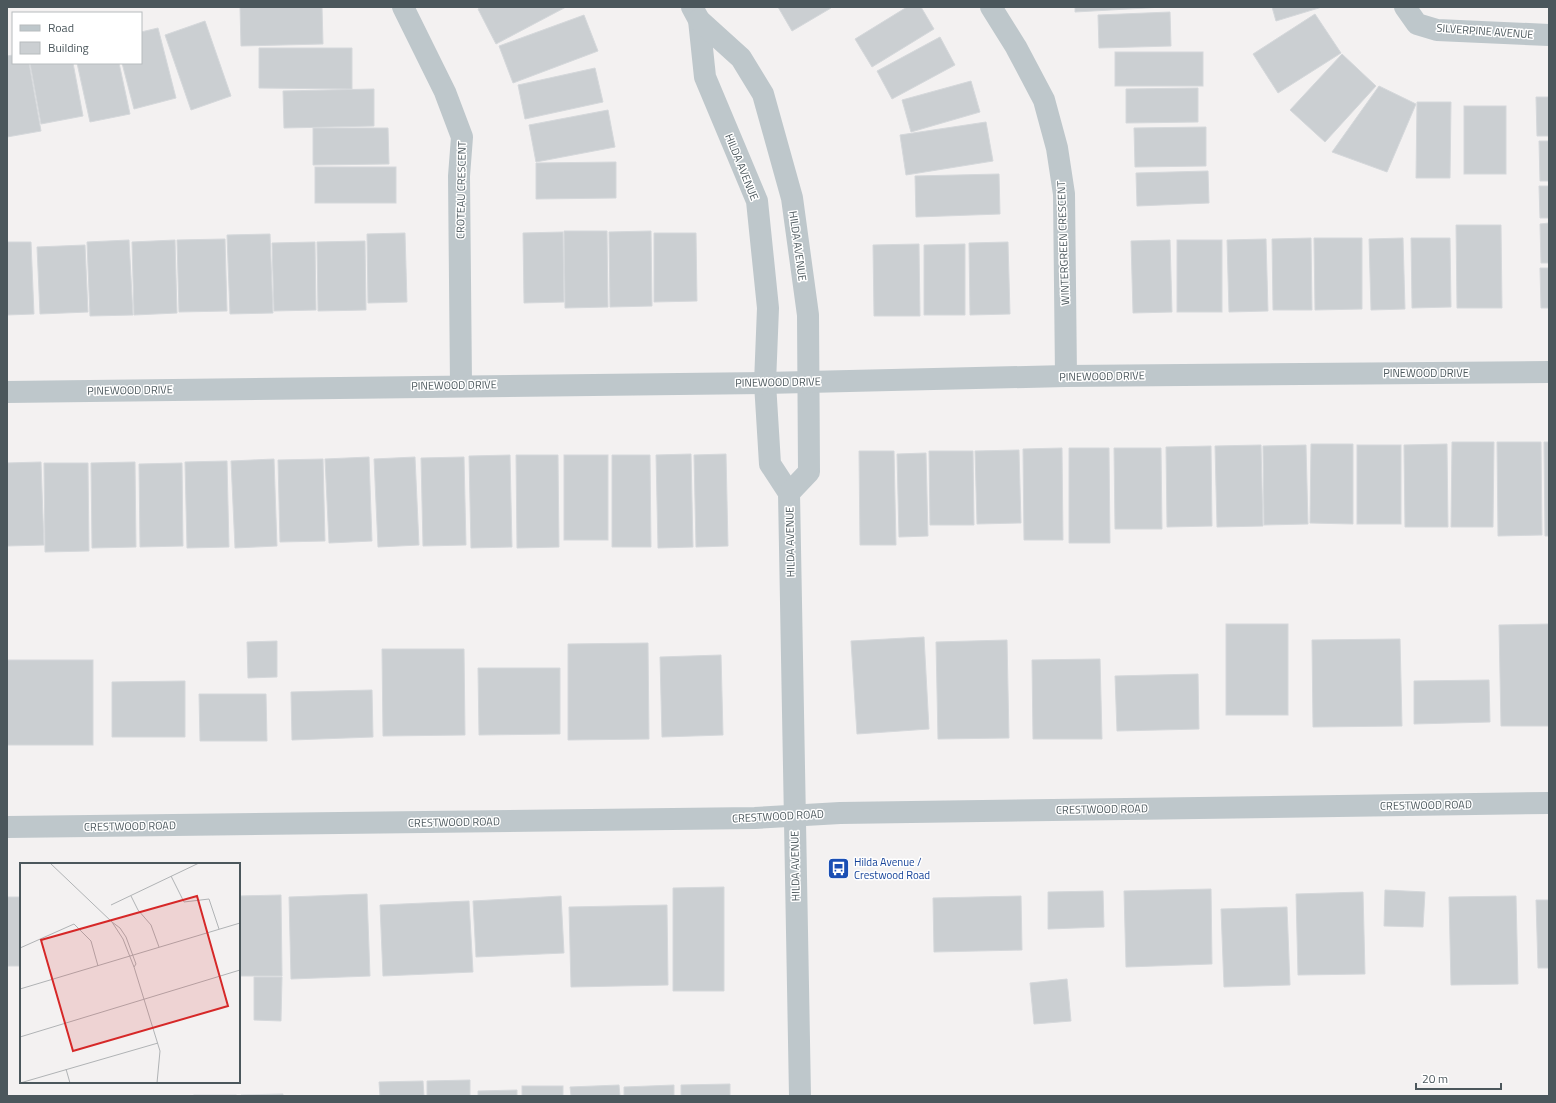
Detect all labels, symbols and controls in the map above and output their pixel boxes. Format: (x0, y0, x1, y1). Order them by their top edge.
legend (12, 12, 142, 64)
text: Road (48, 18, 74, 37)
street label: SILVERPINE AVENUE (1436, 20, 1534, 42)
text: Building (48, 38, 89, 57)
street label: HILDA AVENUE (721, 131, 763, 203)
street label: CROTEAU CRESCENT (452, 141, 470, 239)
street label: WINTERGREEN CRESCENT (1053, 180, 1073, 305)
street label: HILDA AVENUE (785, 210, 811, 282)
street label: PINEWOOD DRIVE (1383, 365, 1469, 381)
street label: PINEWOOD DRIVE (1059, 367, 1145, 385)
street label: PINEWOOD DRIVE (735, 373, 821, 391)
street label: PINEWOOD DRIVE (411, 376, 497, 394)
street label: PINEWOOD DRIVE (87, 381, 173, 399)
street label: HILDA AVENUE (781, 507, 799, 577)
street label: CRESTWOOD ROAD (1380, 796, 1472, 814)
street label: CRESTWOOD ROAD (1056, 800, 1148, 818)
street label: CRESTWOOD ROAD (732, 806, 824, 826)
street label: CRESTWOOD ROAD (408, 813, 500, 831)
street label: CRESTWOOD ROAD (84, 817, 176, 835)
street label: HILDA AVENUE (786, 831, 804, 901)
place label: Hilda Avenue / Crestwood Road (854, 854, 930, 883)
bus stop icon: Hilda Avenue / Crestwood Road (826, 855, 852, 881)
inset map (20, 863, 240, 1083)
scale bar (1416, 1065, 1501, 1091)
text: 20 m (1422, 1069, 1448, 1088)

